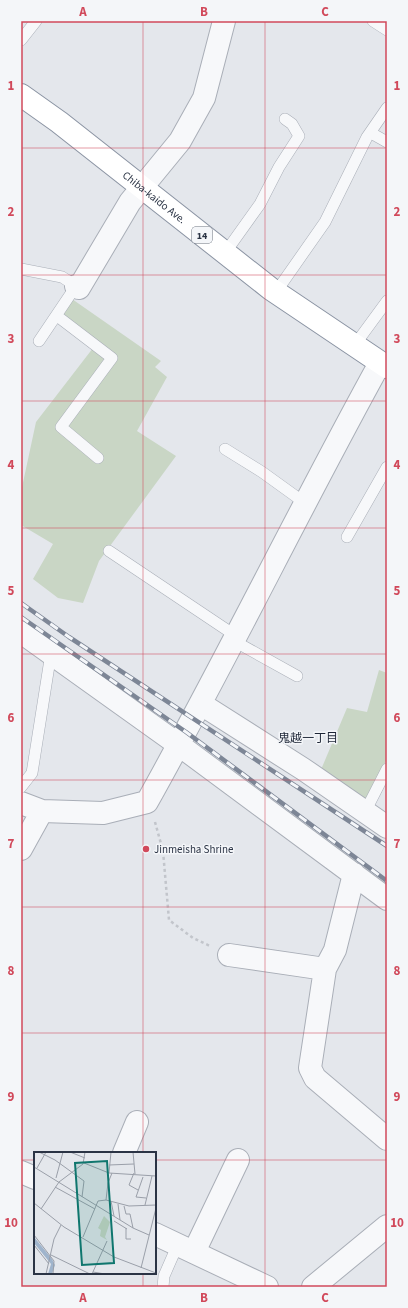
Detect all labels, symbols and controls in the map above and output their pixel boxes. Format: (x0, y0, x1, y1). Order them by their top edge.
text: A (78, 3, 87, 21)
text: B (200, 3, 208, 21)
text: C (321, 3, 329, 21)
text: 1 (8, 77, 15, 95)
text: 1 (394, 77, 401, 95)
street label: Chiba-kaido Ave. (119, 168, 189, 227)
text: 2 (8, 203, 15, 221)
text: 2 (394, 203, 401, 221)
road number: 14 (192, 227, 212, 243)
text: 3 (8, 330, 15, 348)
text: 3 (394, 330, 401, 348)
text: 4 (8, 456, 15, 474)
text: 4 (394, 456, 401, 474)
text: 5 (8, 582, 15, 600)
text: 5 (394, 582, 401, 600)
text: 6 (8, 709, 15, 727)
text: 6 (394, 709, 401, 727)
district label: 鬼越一丁目 (278, 730, 338, 747)
text: 7 (8, 835, 15, 853)
text: 7 (394, 835, 401, 853)
place label: Jinmeisha Shrine (154, 842, 234, 857)
marker: Jinmeisha Shrine (141, 844, 151, 854)
text: 8 (8, 962, 15, 980)
text: 8 (394, 962, 401, 980)
text: 9 (8, 1088, 15, 1106)
text: 9 (394, 1088, 401, 1106)
inset map (34, 1152, 156, 1274)
text: 10 (4, 1214, 18, 1232)
text: 10 (390, 1214, 404, 1232)
text: A (78, 1289, 87, 1307)
text: B (200, 1289, 208, 1307)
text: C (321, 1289, 329, 1307)

